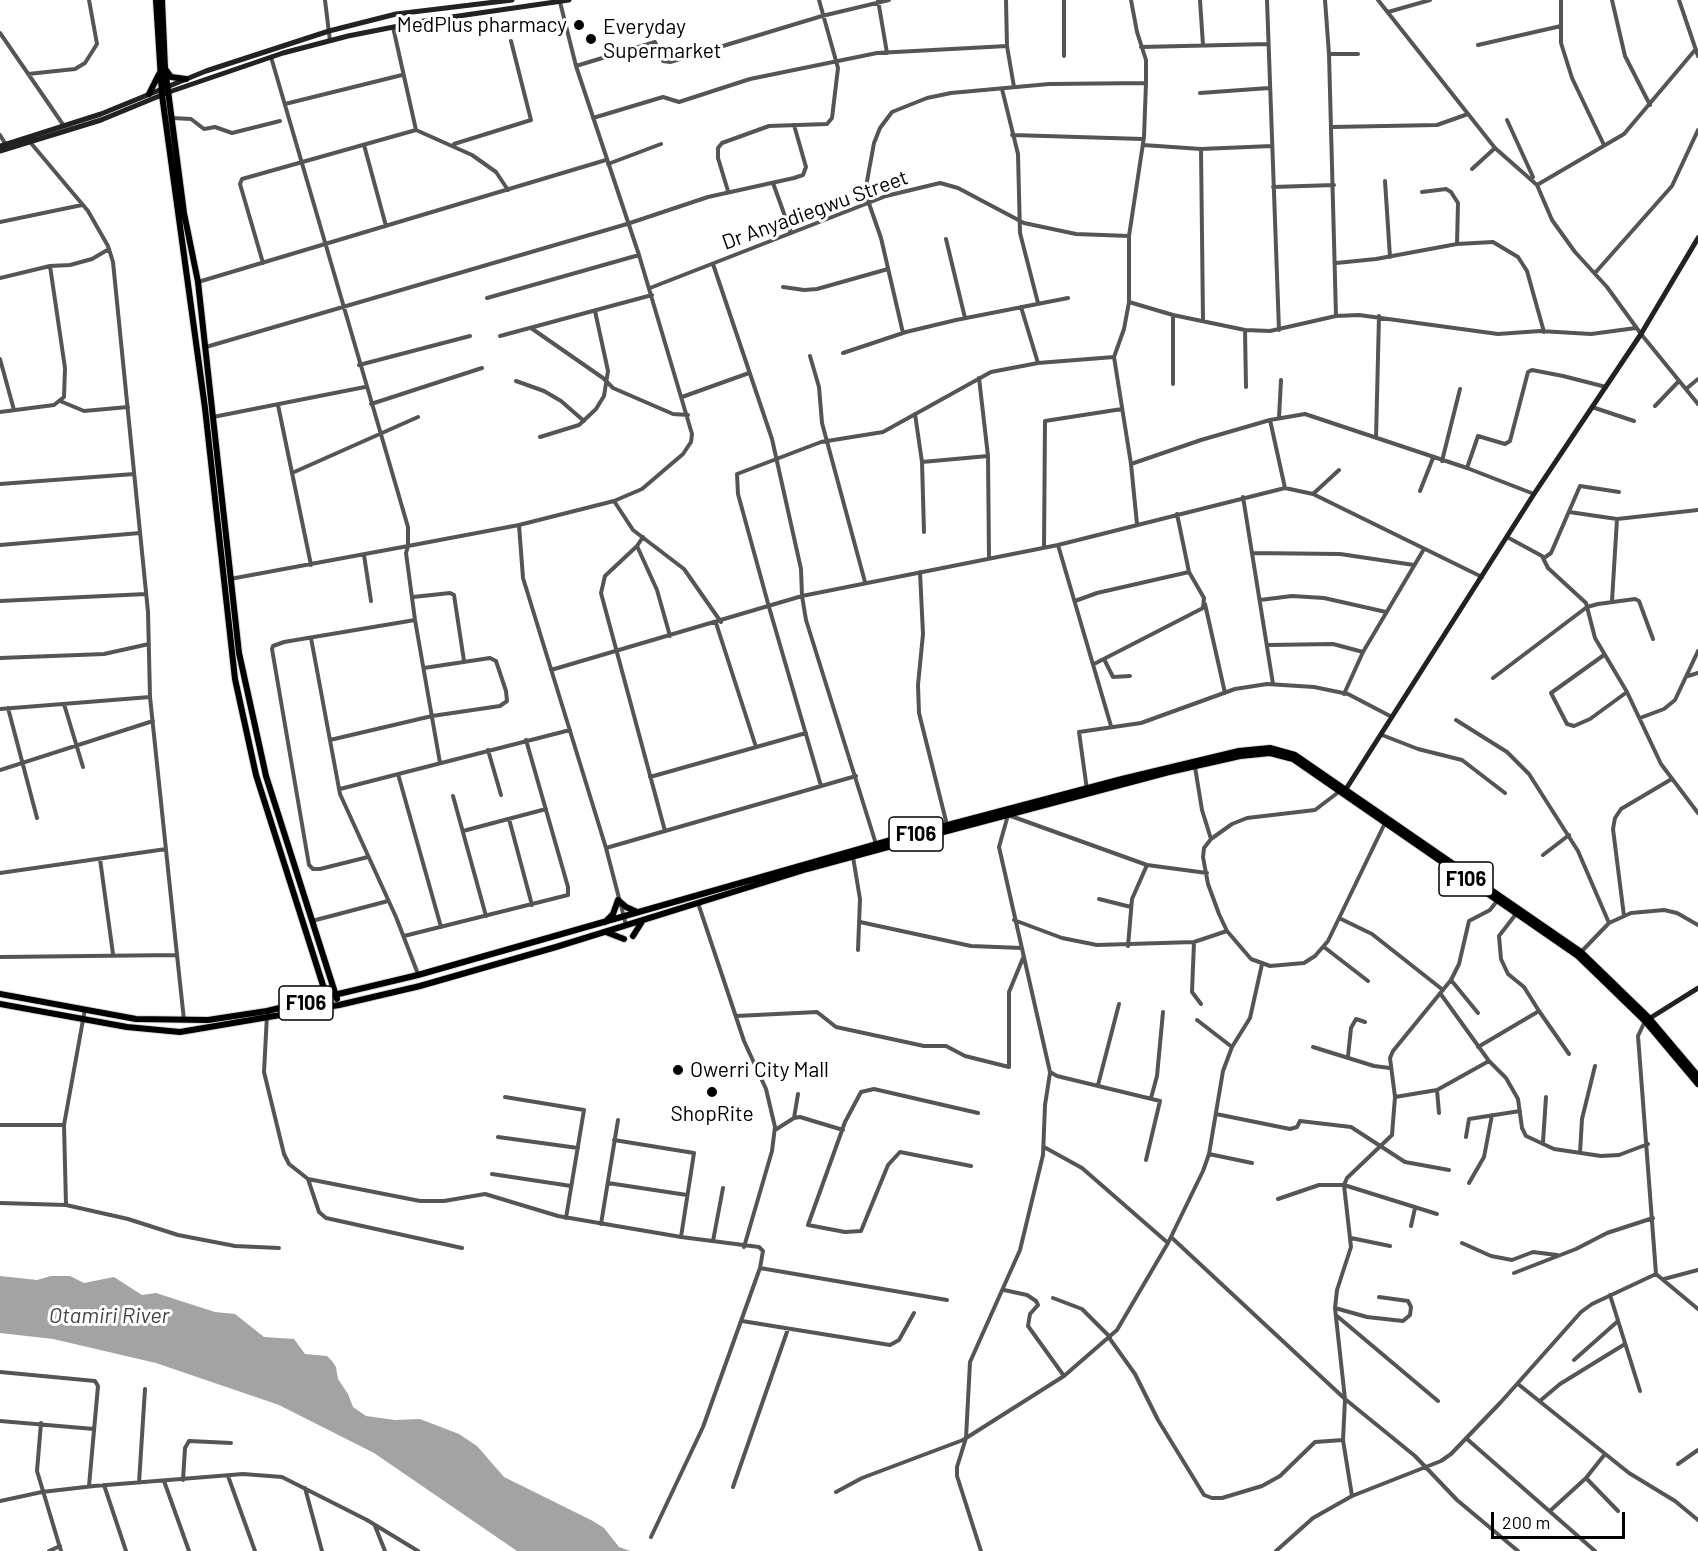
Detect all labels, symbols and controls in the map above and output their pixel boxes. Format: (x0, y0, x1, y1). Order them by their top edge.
place label: MedPlus pharmacy (397, 12, 567, 38)
place label: Everyday Supermarket (603, 14, 721, 64)
marker: MedPlus pharmacy (572, 18, 586, 32)
marker: Everyday Supermarket (584, 32, 598, 46)
street label: Dr Anyadiegwu Street (719, 165, 911, 255)
road number: F106 (889, 817, 943, 851)
road number: F106 (1439, 862, 1493, 896)
road number: F106 (279, 986, 333, 1020)
place label: Owerri City Mall (690, 1057, 829, 1083)
marker: Owerri City Mall (671, 1063, 685, 1077)
marker: ShopRite (705, 1085, 719, 1099)
place label: ShopRite (670, 1101, 754, 1127)
water label: Otamiri River (49, 1303, 169, 1329)
scale bar (1494, 1500, 1628, 1538)
text: 200 m (1502, 1511, 1550, 1533)

